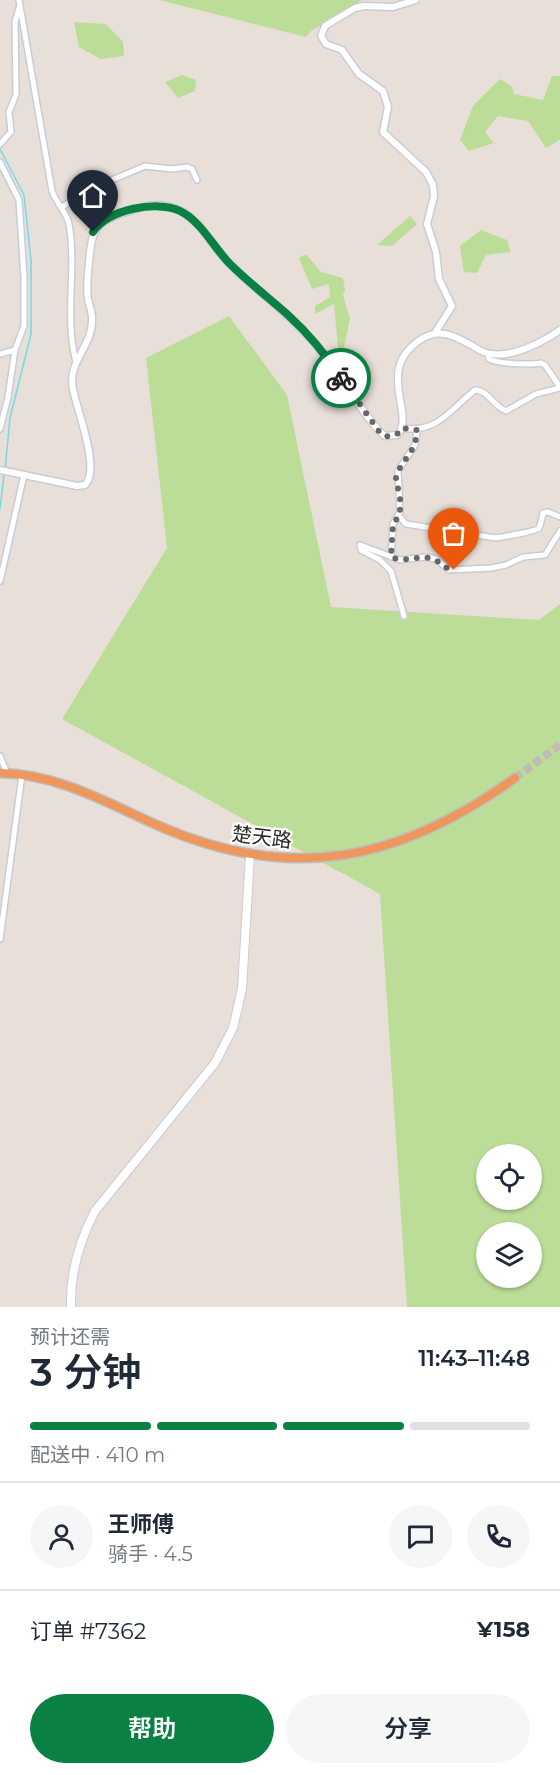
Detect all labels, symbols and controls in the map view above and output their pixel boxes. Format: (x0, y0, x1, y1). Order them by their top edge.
pin (67, 170, 118, 232)
icon: home (76, 179, 109, 212)
courier (311, 348, 371, 408)
icon: bike (325, 362, 358, 395)
pin (428, 508, 479, 570)
icon: bag (437, 517, 470, 550)
street label: 楚天路 (231, 821, 293, 853)
map controls (476, 1144, 542, 1288)
button: locate (476, 1144, 542, 1210)
button: layers (476, 1222, 542, 1288)
text: 预计还需 (30, 1325, 110, 1349)
text: 11:43–11:48 (418, 1345, 530, 1372)
text: 3 分钟 (30, 1348, 141, 1396)
text: 配送中 · 410 m (30, 1443, 165, 1467)
button: person (30, 1505, 93, 1568)
button: chat (389, 1505, 452, 1568)
button: phone (467, 1505, 530, 1568)
text: 王师傅 (108, 1511, 174, 1538)
text: 骑手 · 4.5 (108, 1542, 193, 1566)
text: ¥158 (477, 1616, 530, 1643)
text: 订单 #7362 (30, 1618, 146, 1645)
button: 帮助 (30, 1694, 274, 1763)
button: 分享 (286, 1694, 530, 1763)

